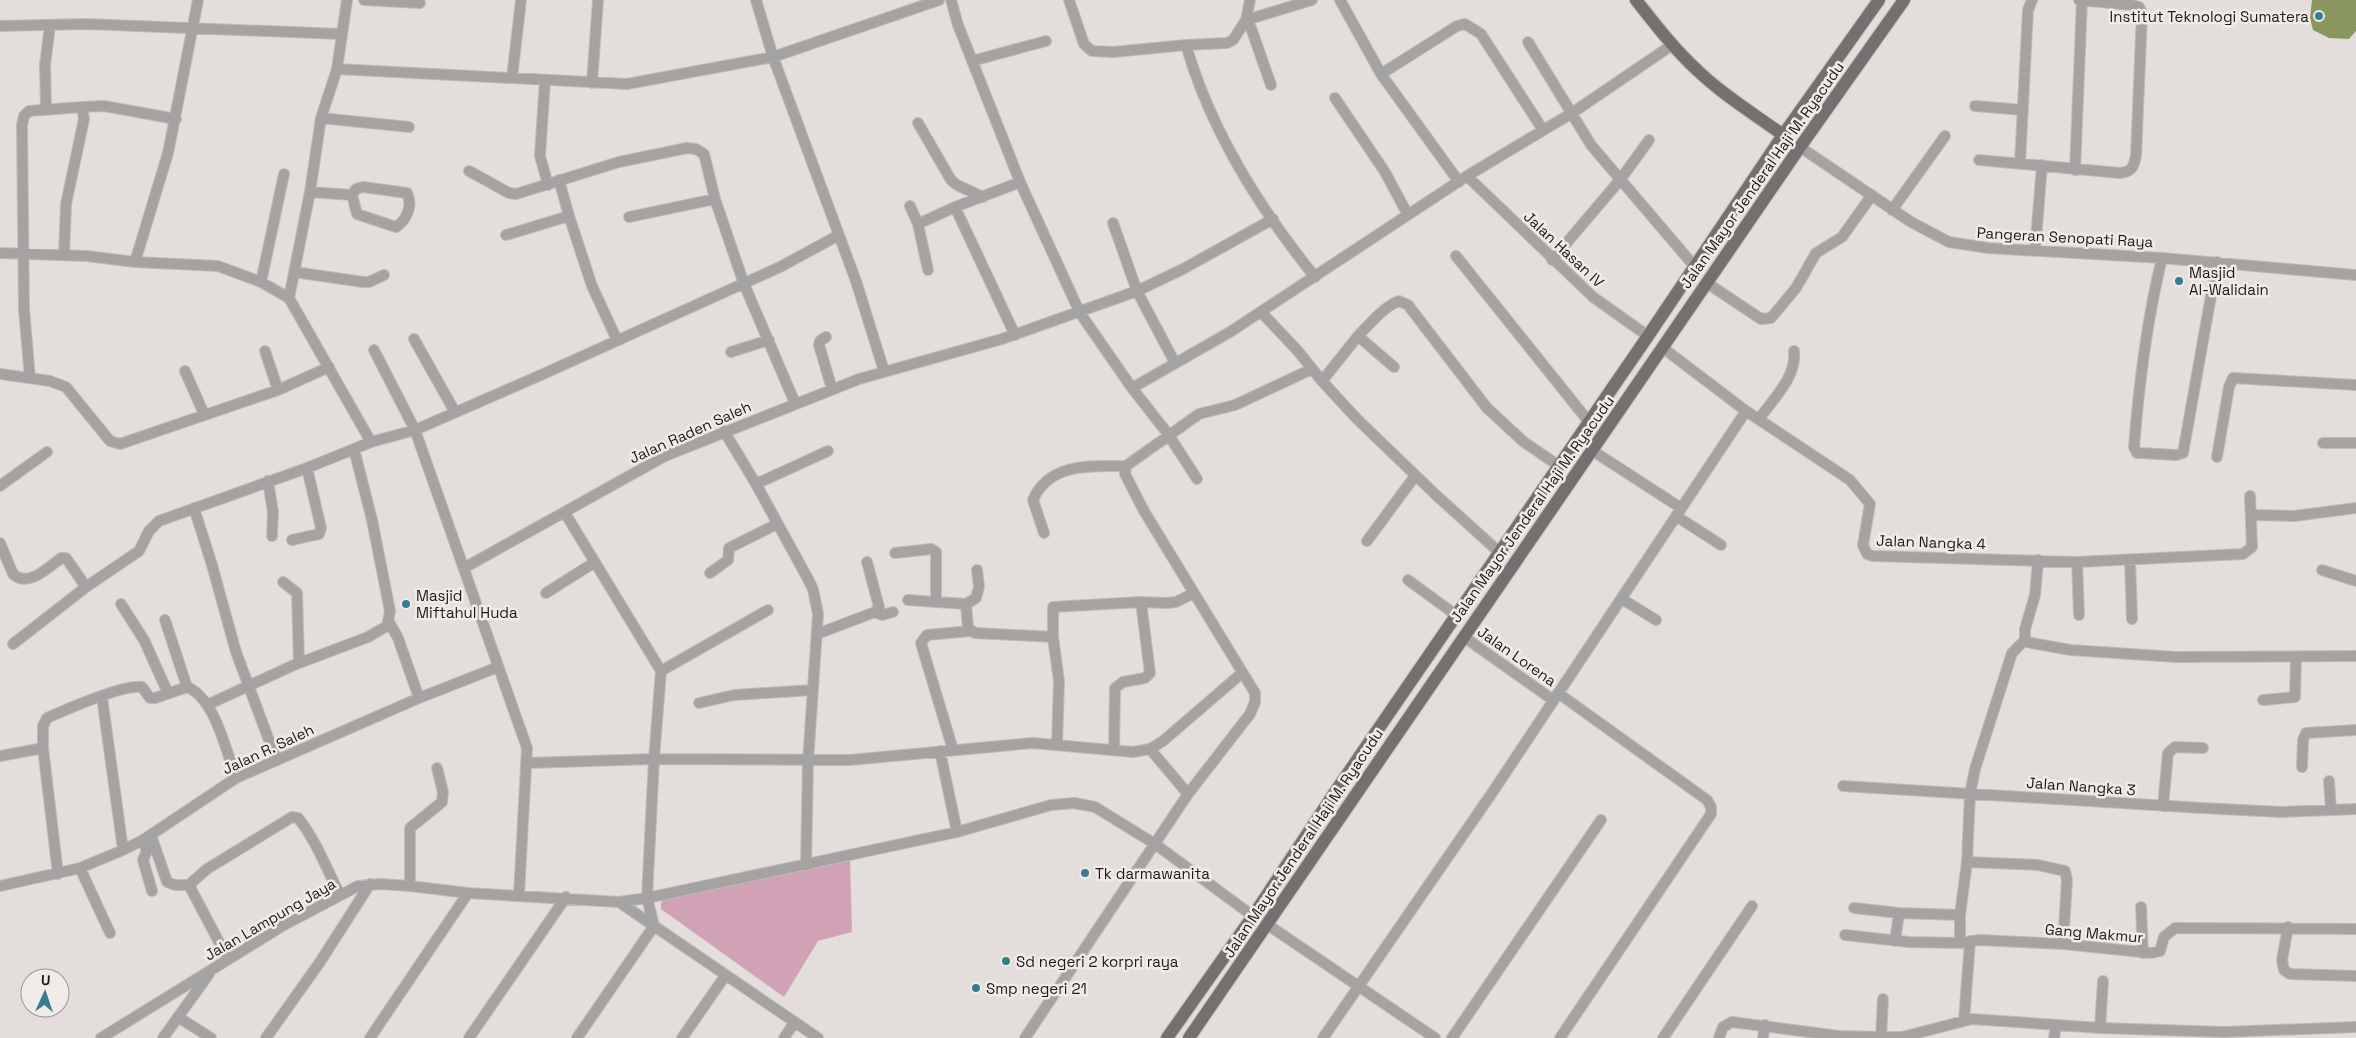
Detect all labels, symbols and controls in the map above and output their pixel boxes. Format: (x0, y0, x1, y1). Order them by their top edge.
place label: Institut Teknologi Sumatera (2110, 7, 2309, 26)
marker: Institut Teknologi Sumatera (2313, 10, 2325, 22)
street label: Jalan Mayor Jenderal Haji M. Ryacudu (1676, 58, 1848, 292)
street label: Jalan Hasan IV (1520, 207, 1608, 291)
street label: Pangeran Senopati Raya (1976, 223, 2154, 251)
place label: Masjid Al-Walidain (2189, 263, 2269, 299)
marker: Masjid Al-Walidain (2173, 275, 2185, 287)
street label: Jalan Mayor Jenderal Haji M. Ryacudu (1446, 392, 1618, 626)
street label: Jalan Raden Saleh (626, 397, 754, 467)
street label: Jalan Nangka 4 (1876, 531, 1986, 553)
place label: Masjid Miftahul Huda (416, 586, 518, 622)
marker: Masjid Miftahul Huda (400, 598, 412, 610)
street label: Jalan Lorena (1474, 622, 1560, 690)
street label: Jalan R. Saleh (219, 720, 317, 778)
street label: Jalan Mayor Jenderal Haji M. Ryacudu (1219, 725, 1387, 961)
street label: Jalan Nangka 3 (2026, 773, 2136, 799)
place label: Tk darmawanita (1095, 864, 1210, 883)
marker: Tk darmawanita (1079, 867, 1091, 879)
street label: Jalan Lampung Jaya (201, 873, 339, 964)
street label: Gang Makmur (2044, 919, 2144, 947)
place label: Sd negeri 2 korpri raya (1016, 952, 1179, 971)
marker: Sd negeri 2 korpri raya (1000, 955, 1012, 967)
north arrow (20, 968, 70, 1018)
text: U (41, 971, 51, 989)
place label: Smp negeri 21 (986, 979, 1087, 998)
marker: Smp negeri 21 (970, 982, 982, 994)

